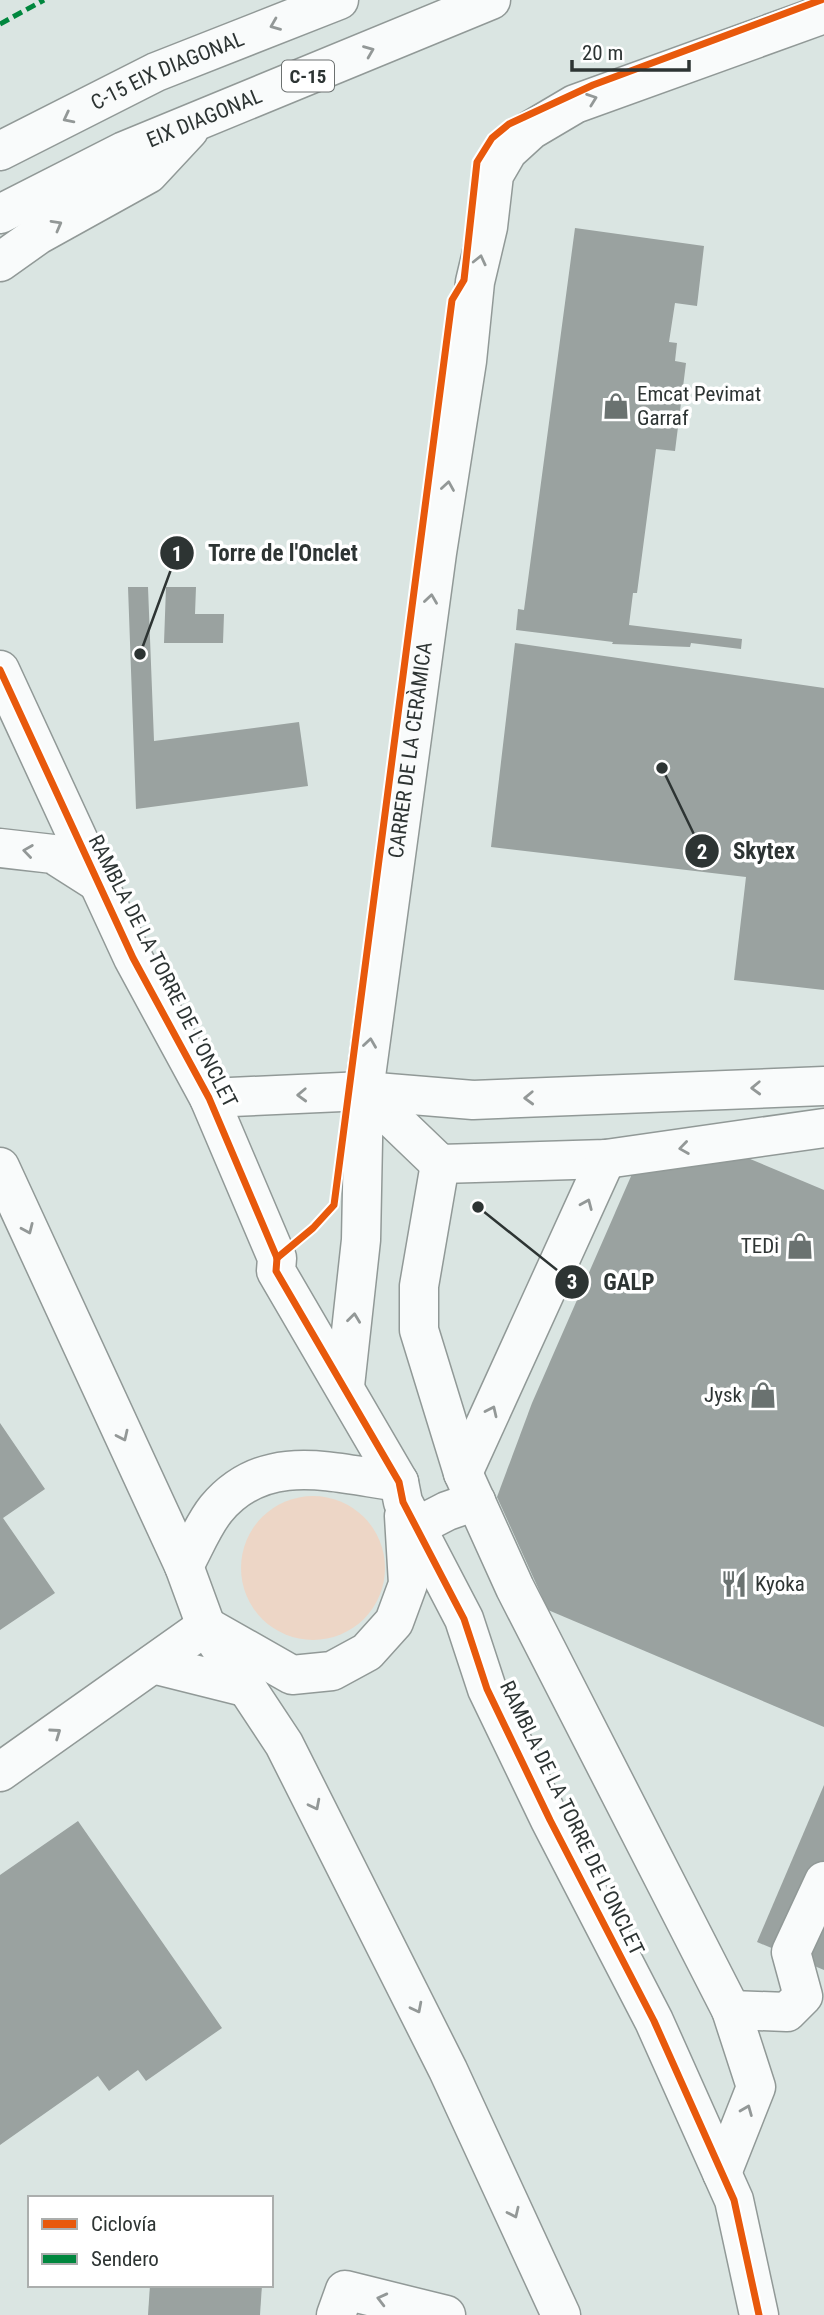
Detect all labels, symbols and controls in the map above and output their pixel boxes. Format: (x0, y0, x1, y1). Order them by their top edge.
one-way arrow (270, 17, 282, 31)
street label: C-15 EIX DIAGONAL (88, 27, 248, 117)
scale bar (572, 28, 689, 72)
text: 20 m (582, 41, 623, 65)
one-way arrow (362, 46, 374, 60)
road number: C-15 (282, 60, 334, 92)
street label: EIX DIAGONAL (143, 83, 265, 153)
one-way arrow (585, 93, 597, 107)
one-way arrow (63, 109, 75, 123)
one-way arrow (50, 220, 62, 233)
one-way arrow (472, 255, 486, 267)
place label: Emcat Pevimat Garraf (637, 382, 761, 430)
shop icon: Emcat Pevimat Garraf (601, 391, 631, 421)
one-way arrow (440, 480, 455, 491)
callout: Torre de l'Onclet (159, 531, 372, 575)
text: Torre de l'Onclet (208, 540, 358, 567)
text: 1 (172, 542, 182, 566)
one-way arrow (423, 593, 438, 605)
street label: CARRER DE LA CERÀMICA (384, 640, 437, 860)
callout: Skytex (684, 829, 809, 873)
street label: RAMBLA DE LA TORRE DE L'ONCLET (84, 831, 242, 1111)
text: Skytex (733, 838, 796, 865)
text: 2 (697, 840, 707, 864)
one-way arrow (22, 843, 34, 858)
one-way arrow (363, 1037, 378, 1048)
one-way arrow (750, 1081, 761, 1096)
one-way arrow (296, 1088, 307, 1103)
one-way arrow (523, 1090, 534, 1105)
one-way arrow (678, 1140, 690, 1155)
one-way arrow (579, 1199, 593, 1211)
one-way arrow (20, 1222, 34, 1234)
shop icon: TEDi (785, 1231, 815, 1261)
place label: TEDi (741, 1234, 779, 1258)
callout: GALP (554, 1260, 669, 1304)
text: GALP (603, 1269, 655, 1296)
text: 3 (567, 1270, 577, 1294)
one-way arrow (346, 1312, 361, 1324)
shop icon: Jysk (748, 1380, 778, 1410)
place label: Jysk (704, 1383, 743, 1407)
one-way arrow (484, 1406, 498, 1418)
one-way arrow (115, 1429, 129, 1441)
restaurant icon: Kyoka (719, 1569, 749, 1599)
place label: Kyoka (755, 1572, 805, 1596)
street label: RAMBLA DE LA TORRE DE L'ONCLET (495, 1677, 649, 1959)
one-way arrow (48, 1729, 61, 1741)
one-way arrow (306, 1798, 320, 1810)
one-way arrow (408, 2001, 422, 2013)
one-way arrow (739, 2104, 753, 2117)
legend (28, 2196, 273, 2287)
one-way arrow (506, 2206, 520, 2218)
text: Ciclovía (91, 2212, 157, 2236)
text: Sendero (91, 2247, 159, 2271)
one-way arrow (376, 2293, 388, 2307)

